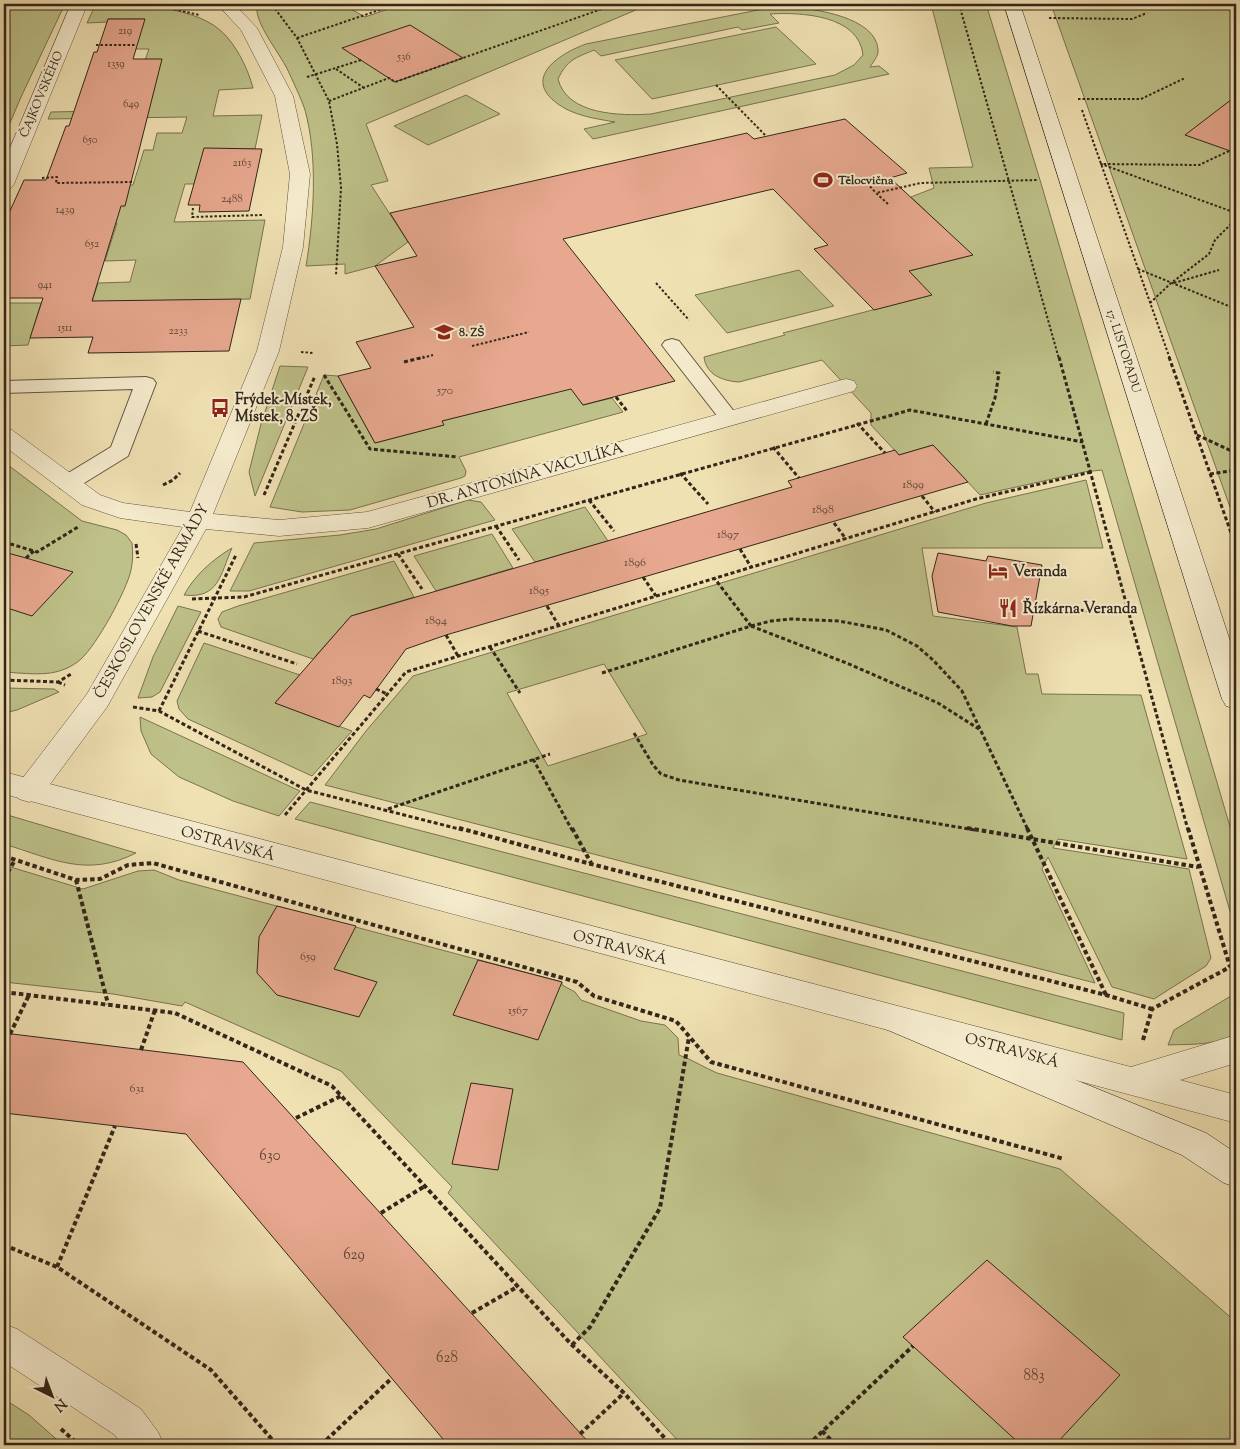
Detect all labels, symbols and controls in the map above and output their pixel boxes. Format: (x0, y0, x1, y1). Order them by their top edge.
house number: 219 (118, 23, 132, 39)
street label: ČAJKOVSKÉHO (16, 48, 68, 140)
house number: 536 (396, 49, 411, 65)
house number: 1359 (107, 56, 125, 72)
house number: 649 (123, 96, 139, 112)
house number: 650 (82, 132, 98, 148)
house number: 2163 (233, 155, 251, 171)
sports icon: Tělocvična (812, 169, 834, 191)
place label: Tělocvična (837, 172, 894, 190)
house number: 2488 (221, 191, 243, 207)
house number: 1439 (56, 202, 74, 218)
house number: 652 (85, 236, 99, 252)
house number: 941 (38, 277, 53, 293)
street label: 17. LISTOPADU (1101, 307, 1145, 396)
house number: 1511 (58, 320, 73, 336)
school or university icon: 8. ZŠ (433, 321, 455, 343)
house number: 2233 (168, 323, 188, 339)
place label: 8. ZŠ (459, 324, 484, 342)
house number: 570 (436, 382, 453, 400)
place label: Frýdek-Místek, Místek, 8. ZŠ (235, 390, 332, 428)
bus stop icon: Frýdek-Místek, Místek, 8. ZŠ (209, 397, 231, 419)
street label: DR. ANTONÍNA VACULÍKA (424, 437, 626, 515)
house number: 1899 (902, 476, 924, 494)
street label: ČESKOSLOVENSKÉ ARMÁDY (89, 500, 215, 703)
house number: 1898 (812, 501, 834, 519)
house number: 1897 (717, 526, 739, 544)
house number: 1896 (624, 554, 646, 572)
hotel icon: Veranda (987, 560, 1009, 582)
place label: Veranda (1013, 562, 1067, 583)
house number: 1895 (529, 582, 549, 600)
restaurant icon: Řízkárna Veranda (997, 597, 1019, 619)
place label: Řízkárna Veranda (1023, 597, 1138, 620)
house number: 1894 (425, 612, 447, 630)
house number: 1893 (332, 672, 353, 690)
street label: OSTRAVSKÁ (178, 821, 277, 867)
street label: OSTRAVSKÁ (570, 925, 669, 971)
house number: 659 (300, 948, 316, 966)
house number: 1567 (508, 1002, 528, 1020)
street label: OSTRAVSKÁ (962, 1028, 1061, 1074)
house number: 631 (130, 1080, 144, 1098)
house number: 630 (259, 1146, 281, 1167)
house number: 629 (343, 1245, 365, 1266)
house number: 628 (436, 1348, 458, 1369)
house number: 883 (1023, 1366, 1045, 1387)
north arrow (28, 1372, 78, 1422)
text: N (49, 1393, 70, 1415)

